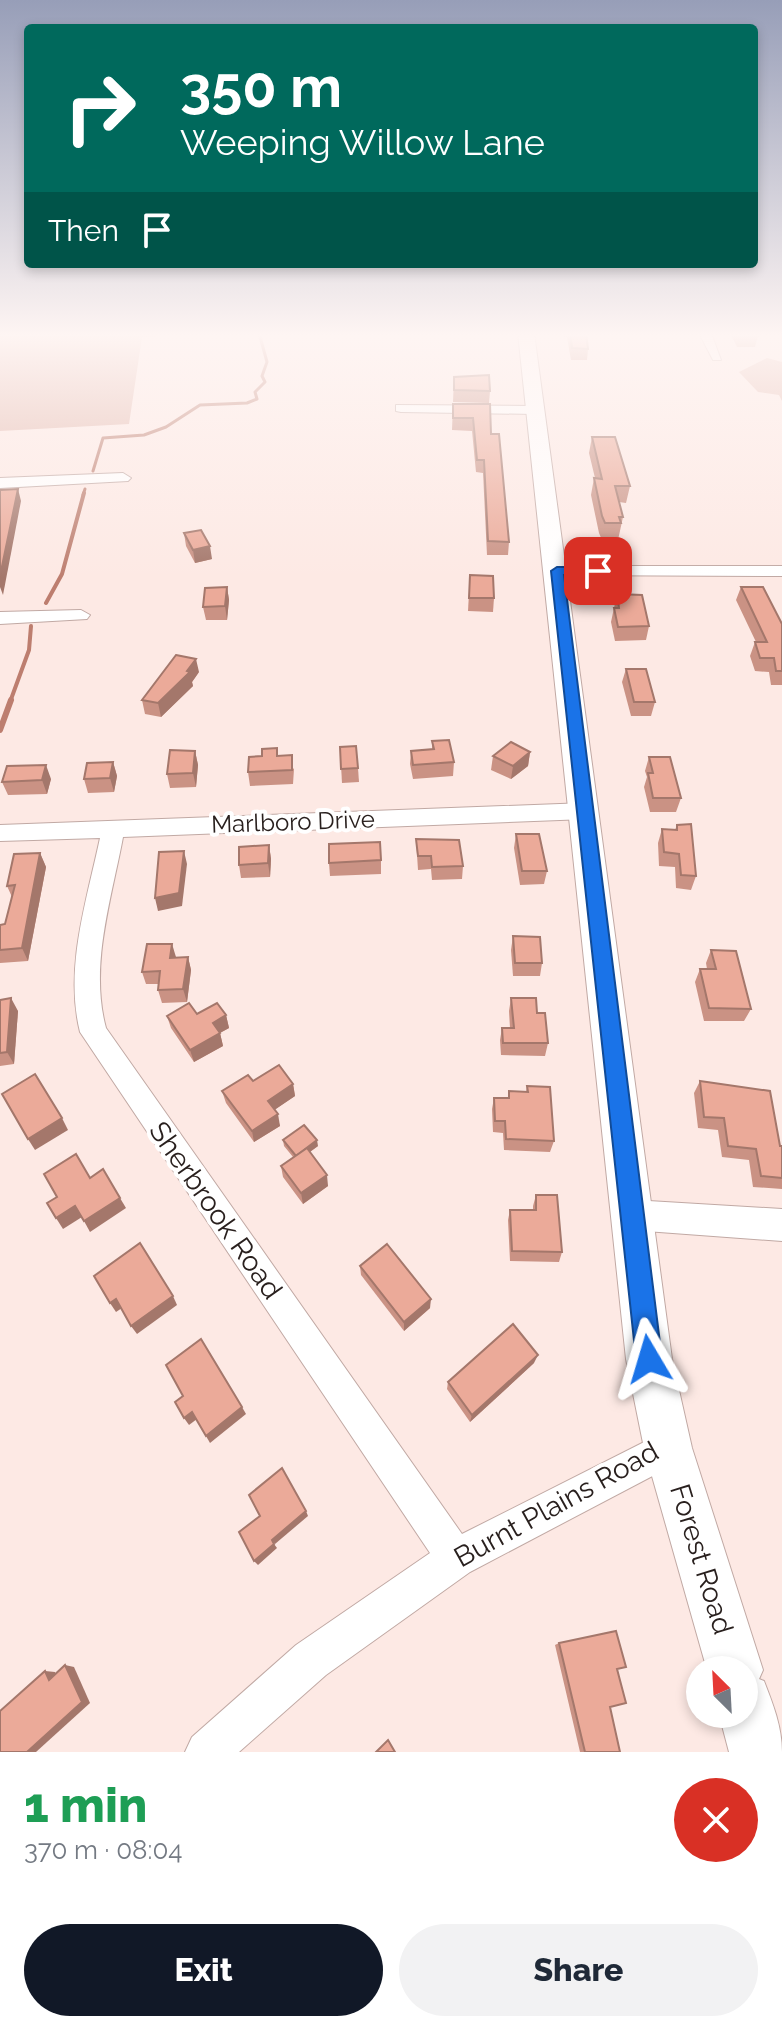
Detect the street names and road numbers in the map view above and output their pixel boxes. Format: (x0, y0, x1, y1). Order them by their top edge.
street label: Marlboro Drive (211, 804, 375, 839)
street label: Sherbrook Road (142, 1115, 289, 1305)
street label: Burnt Plains Road (448, 1435, 664, 1574)
street label: Forest Road (663, 1480, 740, 1638)

